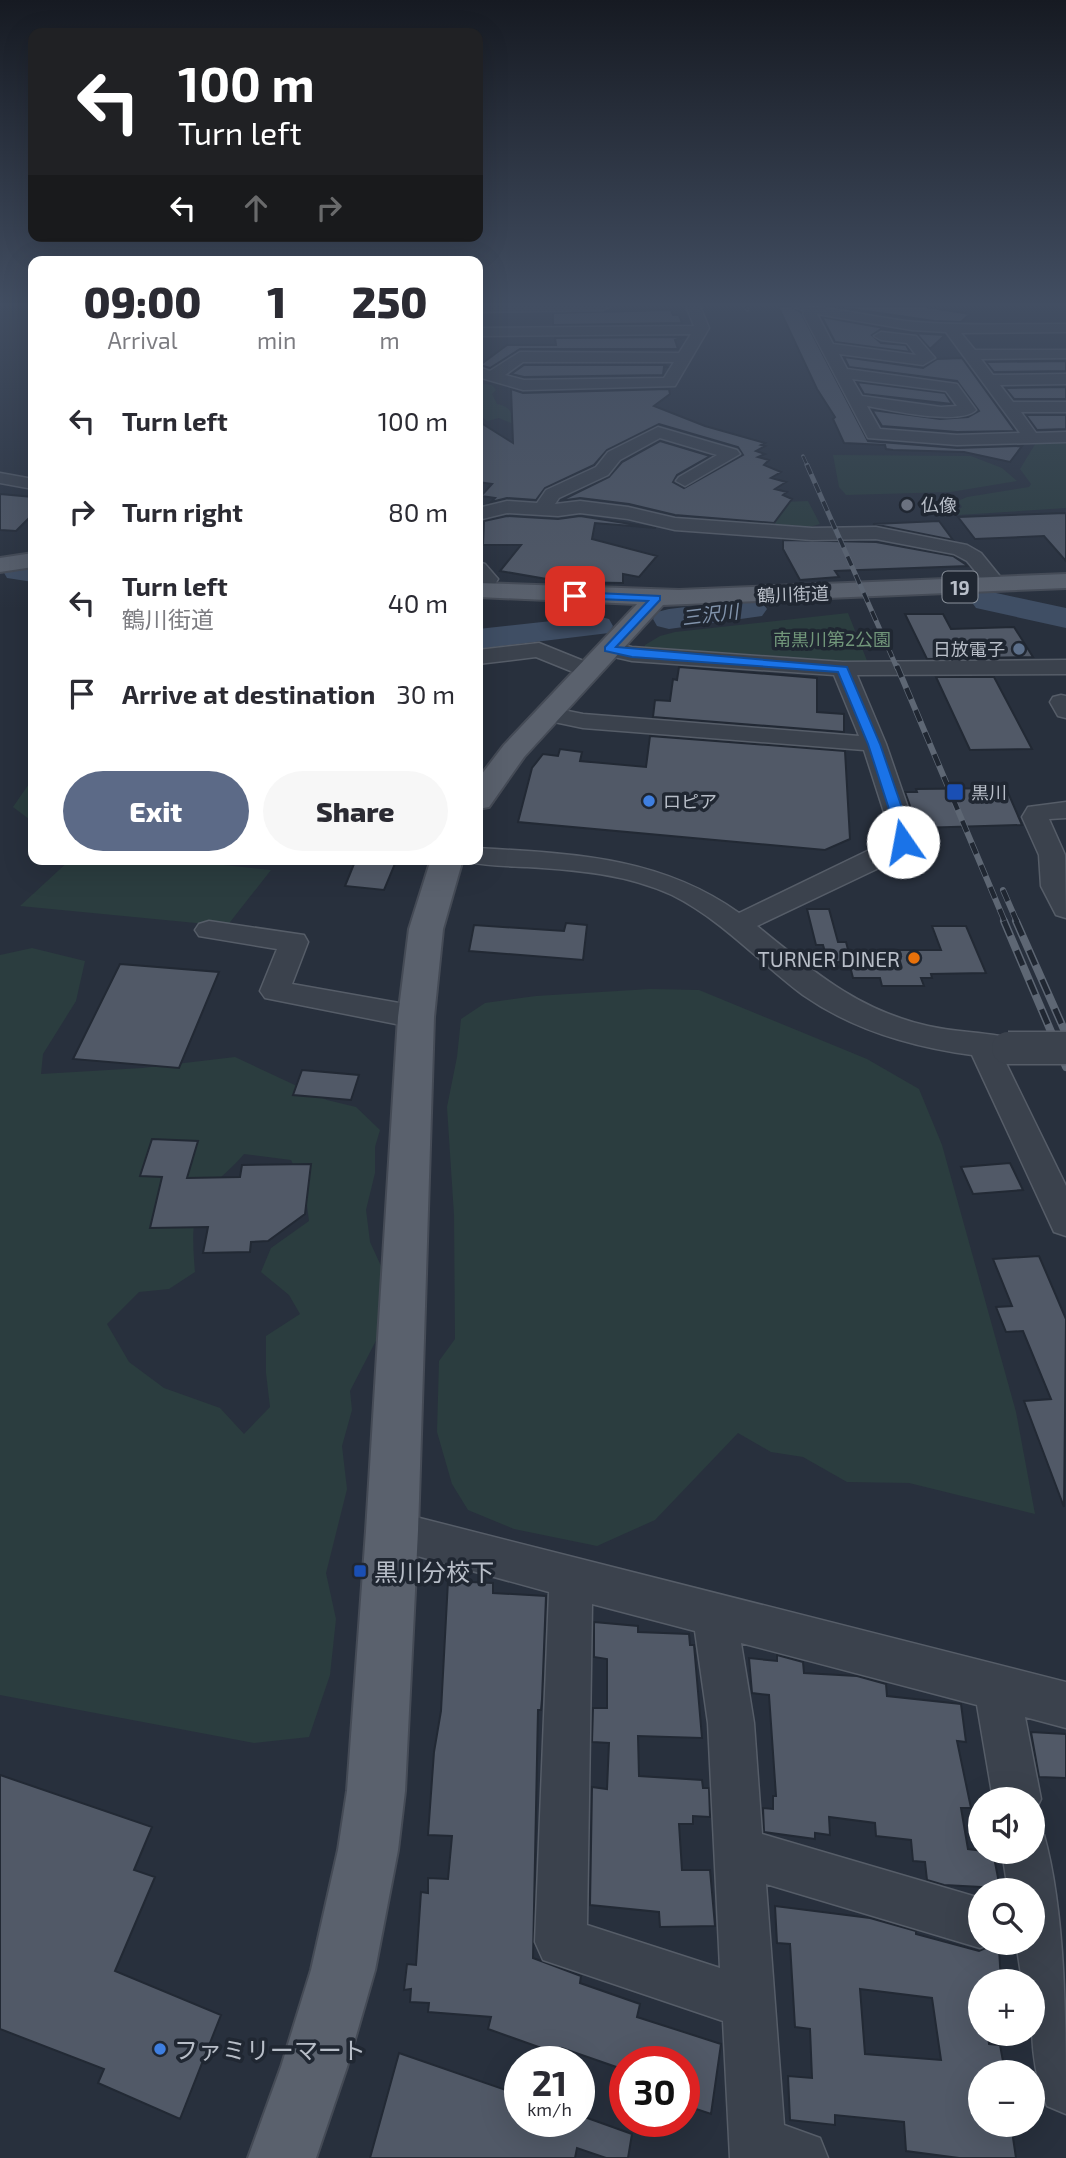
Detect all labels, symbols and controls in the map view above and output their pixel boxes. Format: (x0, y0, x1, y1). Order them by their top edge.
text: 100 m (178, 53, 315, 112)
icon: left (63, 56, 154, 147)
text: Turn left (178, 113, 302, 151)
icon: left (164, 189, 202, 227)
icon: ahead (237, 189, 275, 227)
icon: right (310, 189, 348, 227)
text: 09:00 (84, 276, 201, 326)
text: 1 (267, 276, 286, 326)
text: 250 (352, 276, 427, 326)
text: Arrival (108, 326, 178, 354)
text: min (257, 326, 296, 354)
text: m (380, 326, 400, 354)
icon: left (63, 402, 101, 440)
text: Turn left (122, 405, 228, 436)
text: 100 m (378, 405, 448, 436)
icon: right (63, 493, 101, 531)
place label: 仏像 (921, 494, 957, 516)
text: Turn right (122, 496, 243, 527)
text: 80 m (388, 496, 448, 527)
marker: 仏像 (899, 497, 915, 513)
pin (545, 566, 605, 626)
text: Turn left (122, 570, 228, 601)
road number: 19 (942, 572, 978, 602)
icon: arrive (556, 577, 594, 615)
street label: 鶴川街道 (757, 582, 829, 606)
icon: left (63, 584, 101, 622)
text: 40 m (388, 587, 448, 618)
water label: 三沢川 (680, 599, 742, 629)
text: 鶴川街道 (122, 605, 214, 633)
park label: 南黒川第2公園 (773, 628, 891, 650)
place label: 日放電子 (933, 638, 1005, 660)
marker: 日放電子 (1011, 641, 1027, 657)
icon: arrive (63, 675, 101, 713)
text: Arrive at destination (122, 678, 375, 709)
text: 30 m (396, 678, 455, 709)
button: Exit (63, 771, 249, 851)
button: Share (263, 771, 448, 851)
place label: 黒川 (971, 781, 1007, 803)
marker: 黒川 (945, 782, 965, 802)
place label: ロピア (663, 790, 717, 812)
marker: ロピア (641, 793, 657, 809)
position arrow (866, 805, 940, 879)
place label: TURNER DINER (758, 946, 900, 971)
marker: TURNER DINER (906, 950, 922, 966)
place label: 黒川分校下 (374, 1557, 494, 1586)
marker: 黒川分校下 (352, 1563, 368, 1579)
map controls (968, 1787, 1045, 2137)
button: sound (968, 1787, 1045, 1864)
button: search (968, 1878, 1045, 1955)
button: + (968, 1969, 1045, 2046)
place label: ファミリーマート (174, 2035, 366, 2064)
marker: ファミリーマート (152, 2041, 168, 2057)
speed limit sign: 30 (609, 2046, 700, 2137)
button: − (968, 2060, 1045, 2137)
text: 21 (532, 2061, 567, 2103)
text: km/h (527, 2098, 572, 2120)

